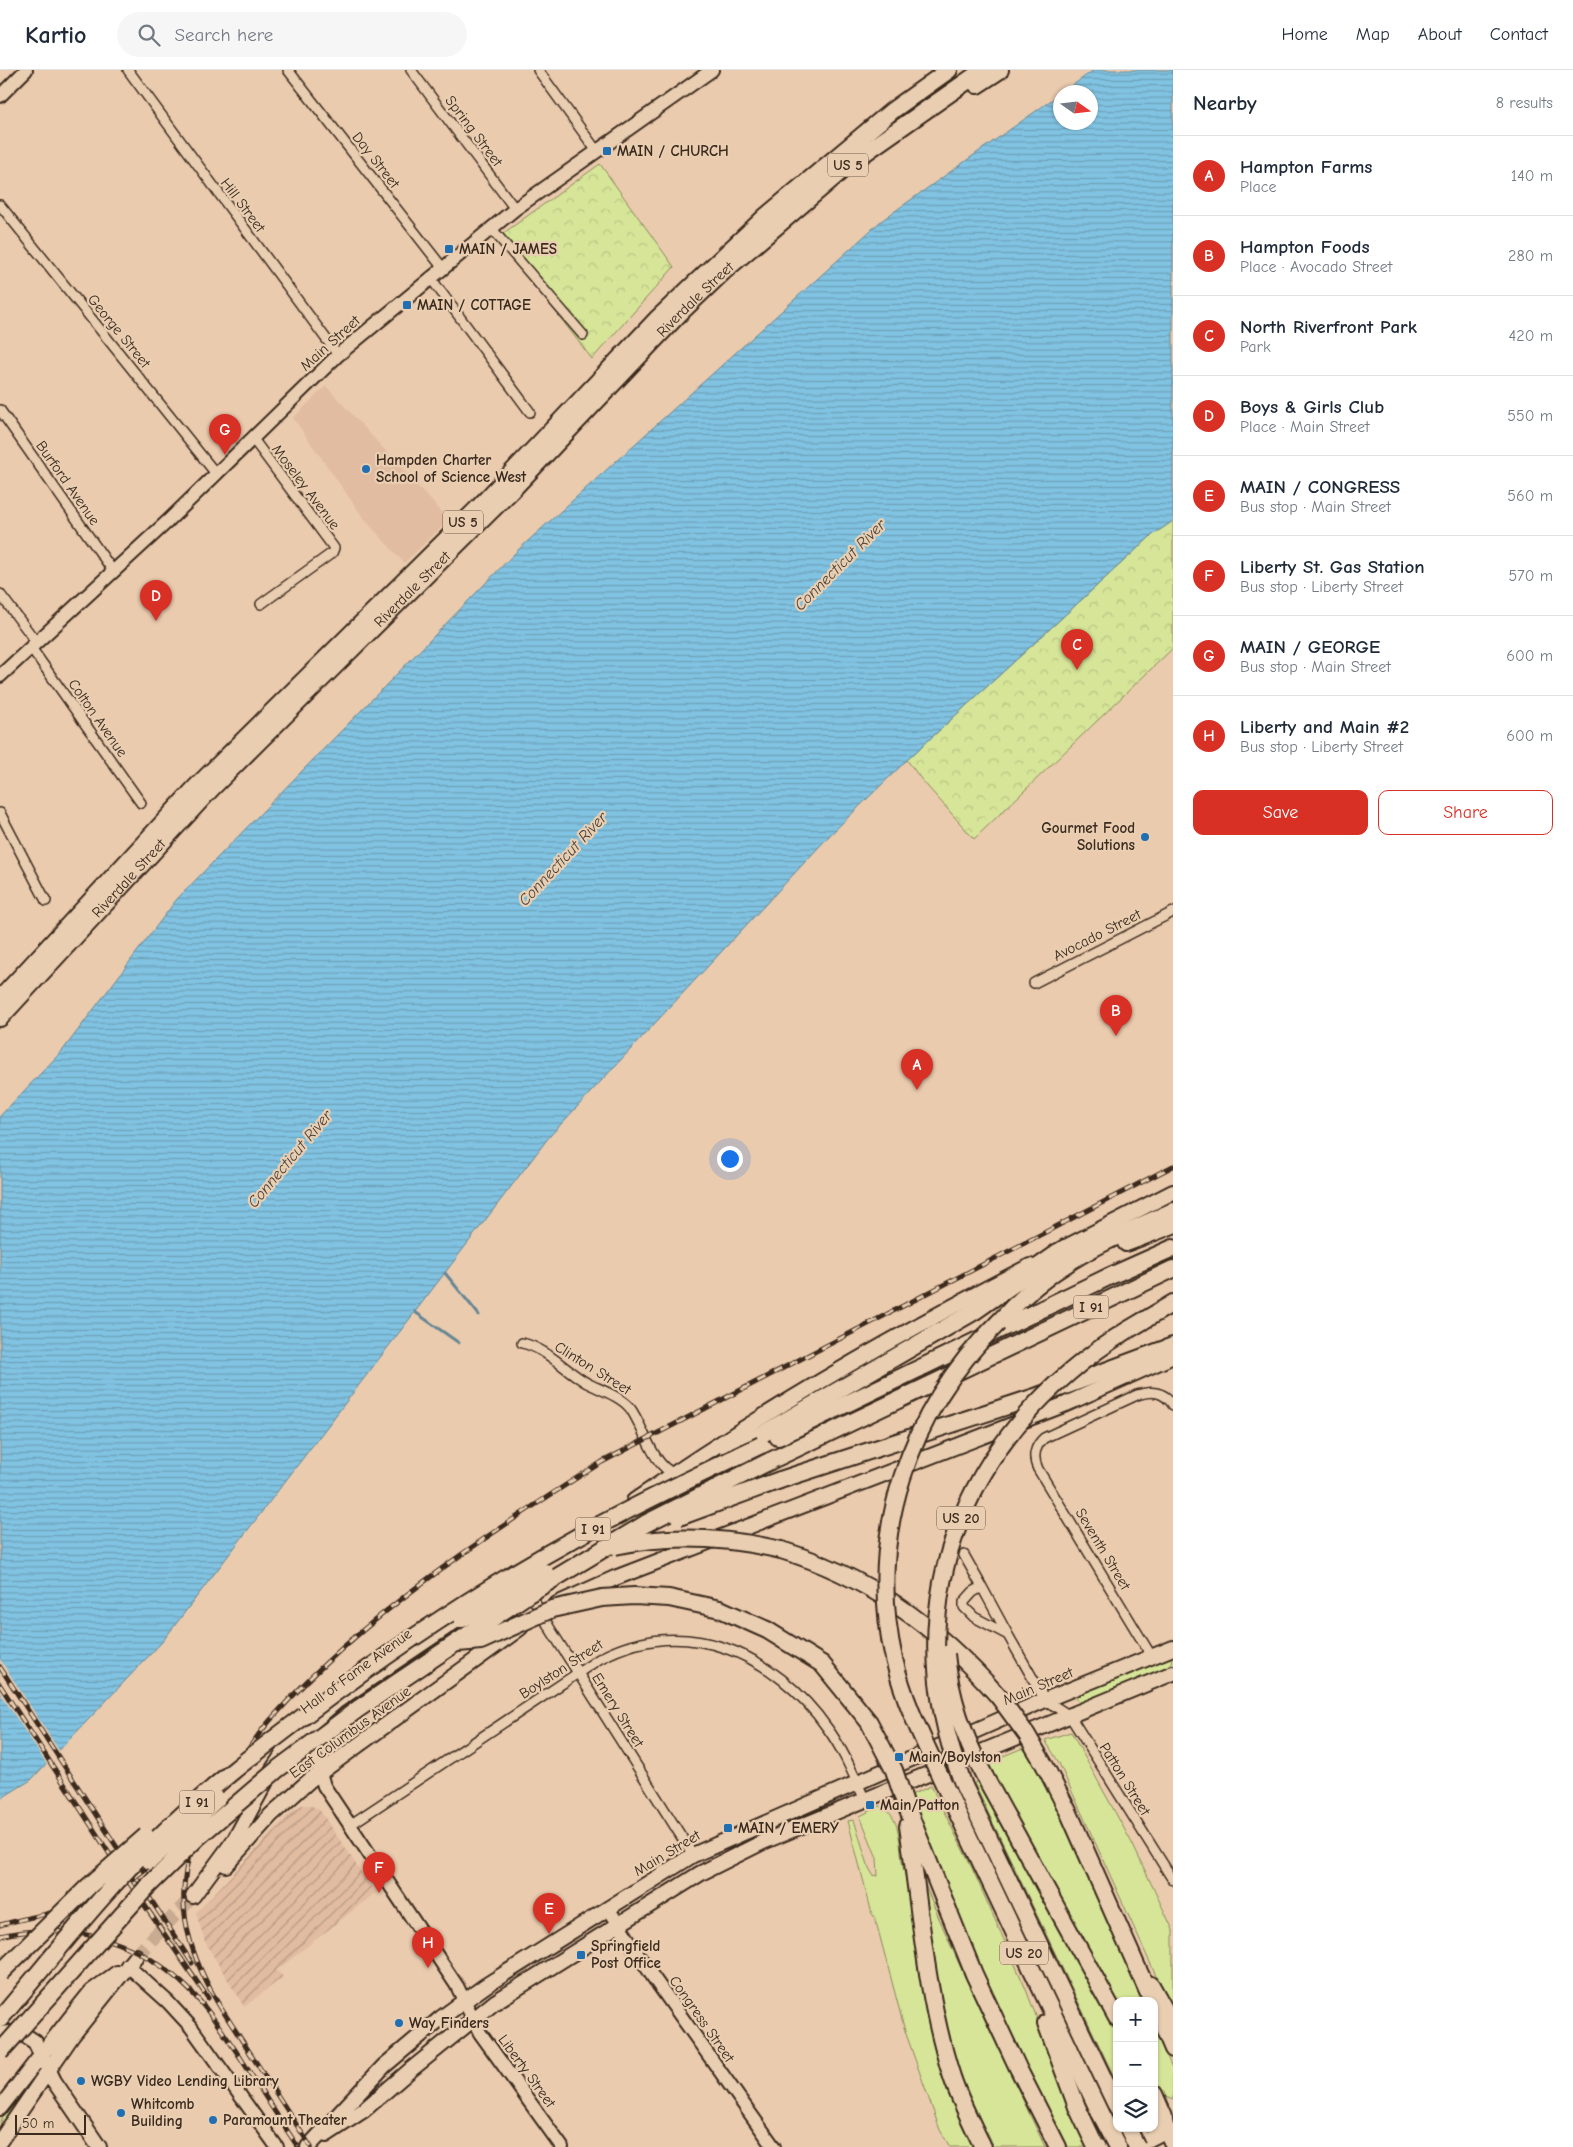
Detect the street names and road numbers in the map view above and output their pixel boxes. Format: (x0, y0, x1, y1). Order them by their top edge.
street label: Spring Street (441, 92, 507, 171)
street label: Day Street (348, 128, 404, 192)
road number: US 5 (828, 154, 868, 176)
street label: Hill Street (217, 174, 270, 236)
street label: Riverdale Street (653, 257, 738, 341)
street label: George Street (84, 290, 155, 372)
street label: Main Street (296, 311, 364, 375)
street label: Burford Avenue (32, 437, 104, 529)
street label: Moseley Avenue (268, 441, 344, 534)
road number: US 5 (443, 511, 483, 534)
street label: Riverdale Street (370, 547, 455, 631)
street label: Colton Avenue (64, 675, 132, 761)
street label: Riverdale Street (88, 835, 170, 921)
street label: Avocado Street (1050, 905, 1145, 965)
road number: I 91 (1074, 1296, 1108, 1318)
street label: Clinton Street (551, 1337, 635, 1399)
street label: Seventh Street (1071, 1505, 1135, 1594)
road number: US 20 (937, 1506, 985, 1530)
road number: I 91 (576, 1518, 610, 1540)
street label: Hall of Fame Avenue (297, 1624, 416, 1717)
street label: Boylston Street (516, 1635, 607, 1703)
street label: Main Street (1000, 1663, 1076, 1709)
street label: Emery Street (588, 1670, 648, 1751)
street label: East Columbus Avenue (286, 1682, 415, 1782)
street label: Patton Street (1096, 1739, 1155, 1819)
road number: I 91 (180, 1790, 214, 1814)
street label: Main Street (630, 1826, 704, 1880)
road number: US 20 (1000, 1942, 1048, 1965)
street label: Congress Street (665, 1972, 739, 2066)
street label: Liberty Street (494, 2031, 560, 2112)

